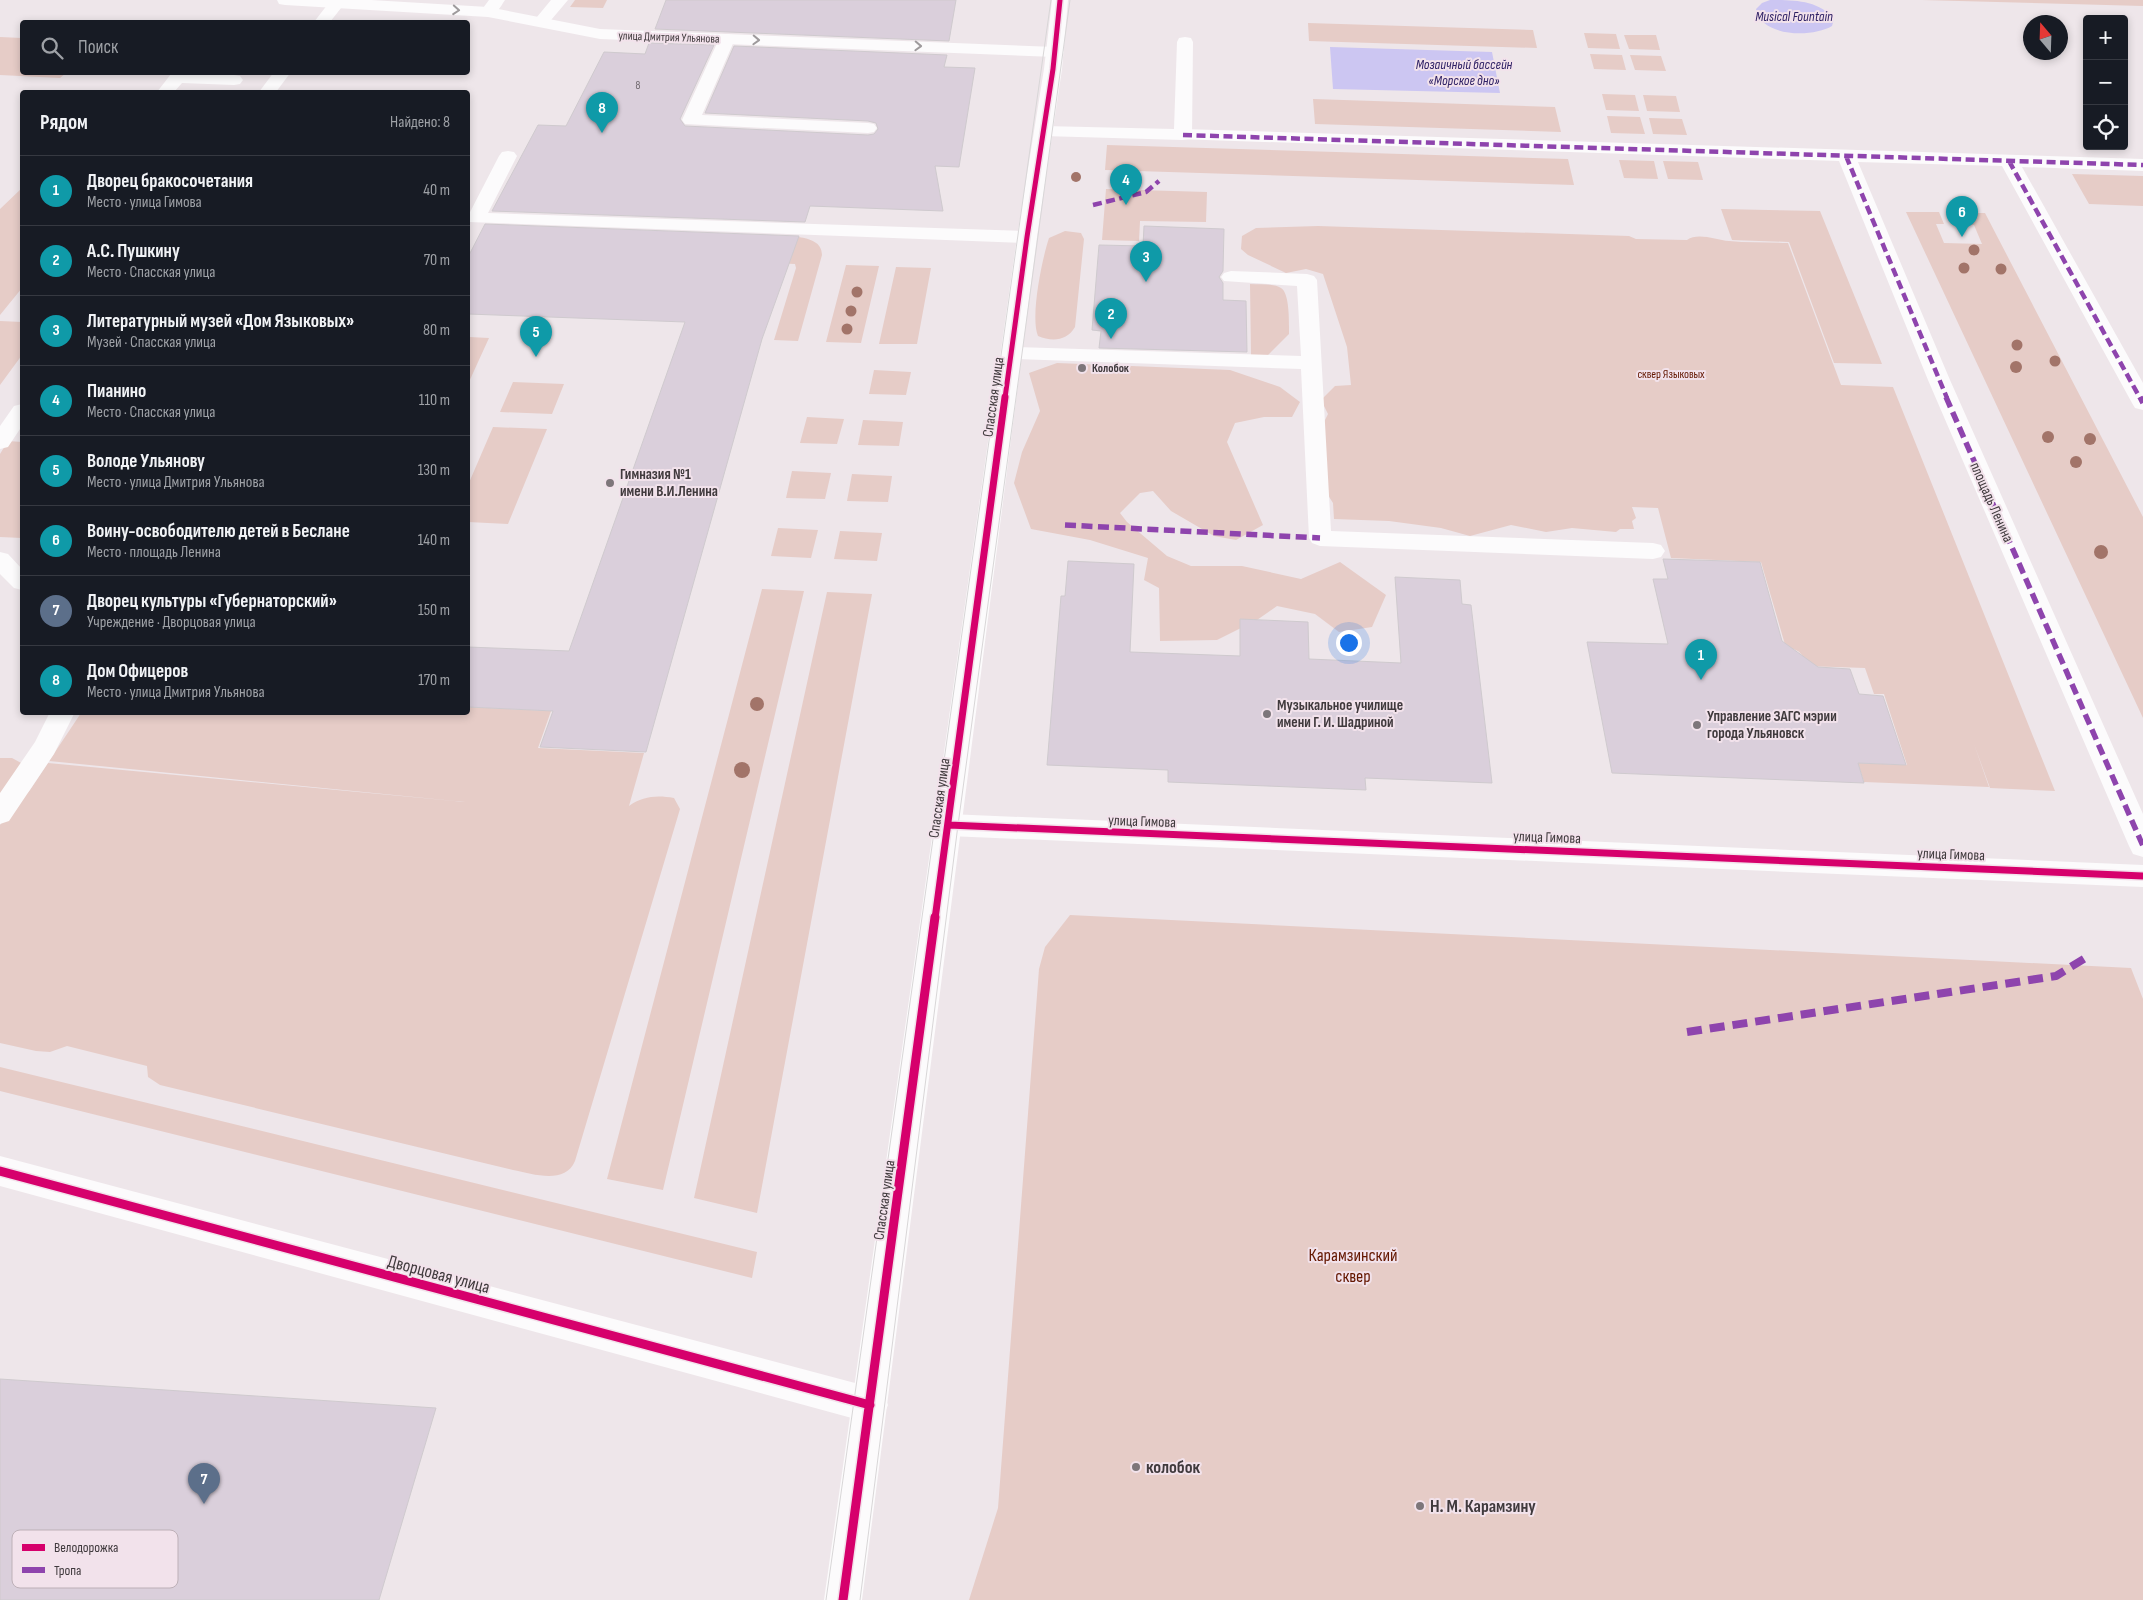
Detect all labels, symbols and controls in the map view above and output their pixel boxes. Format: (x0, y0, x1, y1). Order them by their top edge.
one-way arrow (452, 5, 460, 16)
water label: Musical Fountain (1755, 8, 1833, 25)
north arrow (2023, 15, 2068, 60)
map controls (2083, 15, 2128, 150)
button: + (2083, 15, 2128, 60)
search box (20, 20, 470, 75)
street label: улица Дмитрия Ульянова (618, 28, 720, 47)
icon: search (38, 34, 66, 62)
one-way arrow (752, 35, 760, 45)
text: Поиск (78, 36, 118, 59)
one-way arrow (914, 41, 922, 51)
water label: Мозаичный бассейн «Морское дно» (1416, 56, 1513, 89)
button: − (2083, 60, 2128, 105)
house number: 8 (636, 79, 641, 92)
pin: 8 (586, 92, 618, 133)
button: locate (2083, 105, 2128, 150)
text: Рядом (40, 110, 88, 135)
text: Найдено: 8 (390, 113, 450, 132)
pin: 4 (1110, 164, 1142, 205)
text: Дворец бракосочетания (87, 170, 253, 193)
text: 1 (53, 181, 59, 200)
text: 40 m (423, 181, 450, 200)
text: Место · улица Гимова (87, 193, 202, 212)
pin: 6 (1946, 196, 1978, 237)
text: А.С. Пушкину (87, 240, 180, 263)
pin: 3 (1130, 241, 1162, 282)
text: 2 (52, 251, 60, 270)
text: 70 m (424, 251, 450, 270)
text: Место · Спасская улица (87, 263, 215, 282)
pin: 2 (1095, 298, 1127, 339)
text: Литературный музей «Дом Языковых» (87, 310, 354, 333)
pin: 5 (520, 316, 552, 357)
text: 3 (52, 321, 60, 340)
text: 80 m (423, 321, 450, 340)
text: Музей · Спасская улица (87, 333, 216, 352)
street label: Спасская улица (978, 356, 1009, 438)
place label: Колобок (1092, 361, 1130, 376)
marker: Колобок (1076, 362, 1088, 374)
park label: сквер Языковых (1637, 367, 1705, 382)
text: Пианино (87, 380, 146, 403)
text: 4 (52, 391, 60, 410)
text: 110 m (419, 391, 450, 410)
text: Место · Спасская улица (87, 403, 215, 422)
text: Володе Ульянову (87, 450, 205, 473)
street label: площадь Ленина (1965, 459, 2018, 545)
text: 5 (52, 461, 60, 480)
text: 130 m (418, 461, 450, 480)
place label: Гимназия №1 имени В.И.Ленина (620, 465, 718, 501)
text: Место · улица Дмитрия Ульянова (87, 473, 265, 492)
marker: Гимназия №1 имени В.И.Ленина (604, 477, 616, 489)
text: Воину-освободителю детей в Беслане (87, 520, 350, 543)
text: 6 (52, 531, 60, 550)
text: 140 m (418, 531, 450, 550)
text: Место · площадь Ленина (87, 543, 221, 562)
text: Дворец культуры «Губернаторский» (87, 590, 337, 613)
text: 7 (53, 601, 59, 620)
text: 150 m (418, 601, 450, 620)
text: Учреждение · Дворцовая улица (87, 613, 256, 632)
your location (1336, 630, 1362, 656)
pin: 1 (1685, 639, 1717, 680)
text: Дом Офицеров (87, 660, 188, 683)
text: 8 (52, 671, 60, 690)
text: 170 m (418, 671, 450, 690)
text: Место · улица Дмитрия Ульянова (87, 683, 265, 702)
place label: Музыкальное училище имени Г. И. Шадриной (1277, 696, 1403, 732)
place label: Управление ЗАГС мэрии города Ульяновск (1707, 707, 1837, 743)
marker: Музыкальное училище имени Г. И. Шадриной (1261, 708, 1273, 720)
marker: Управление ЗАГС мэрии города Ульяновск (1691, 719, 1703, 731)
street label: Спасская улица (924, 757, 955, 839)
street label: улица Гимова (1108, 811, 1176, 832)
street label: улица Гимова (1513, 827, 1581, 848)
street label: улица Гимова (1917, 844, 1985, 865)
street label: Спасская улица (869, 1159, 900, 1241)
park label: Карамзинский сквер (1309, 1245, 1397, 1287)
street label: Дворцовая улица (386, 1251, 492, 1298)
place label: колобок (1146, 1457, 1201, 1478)
marker: колобок (1130, 1461, 1142, 1473)
pin: 7 (188, 1463, 220, 1504)
place label: Н. М. Карамзину (1430, 1496, 1536, 1517)
marker: Н. М. Карамзину (1414, 1500, 1426, 1512)
legend (12, 1530, 178, 1588)
text: Велодорожка (54, 1539, 118, 1556)
text: Тропа (54, 1562, 81, 1579)

